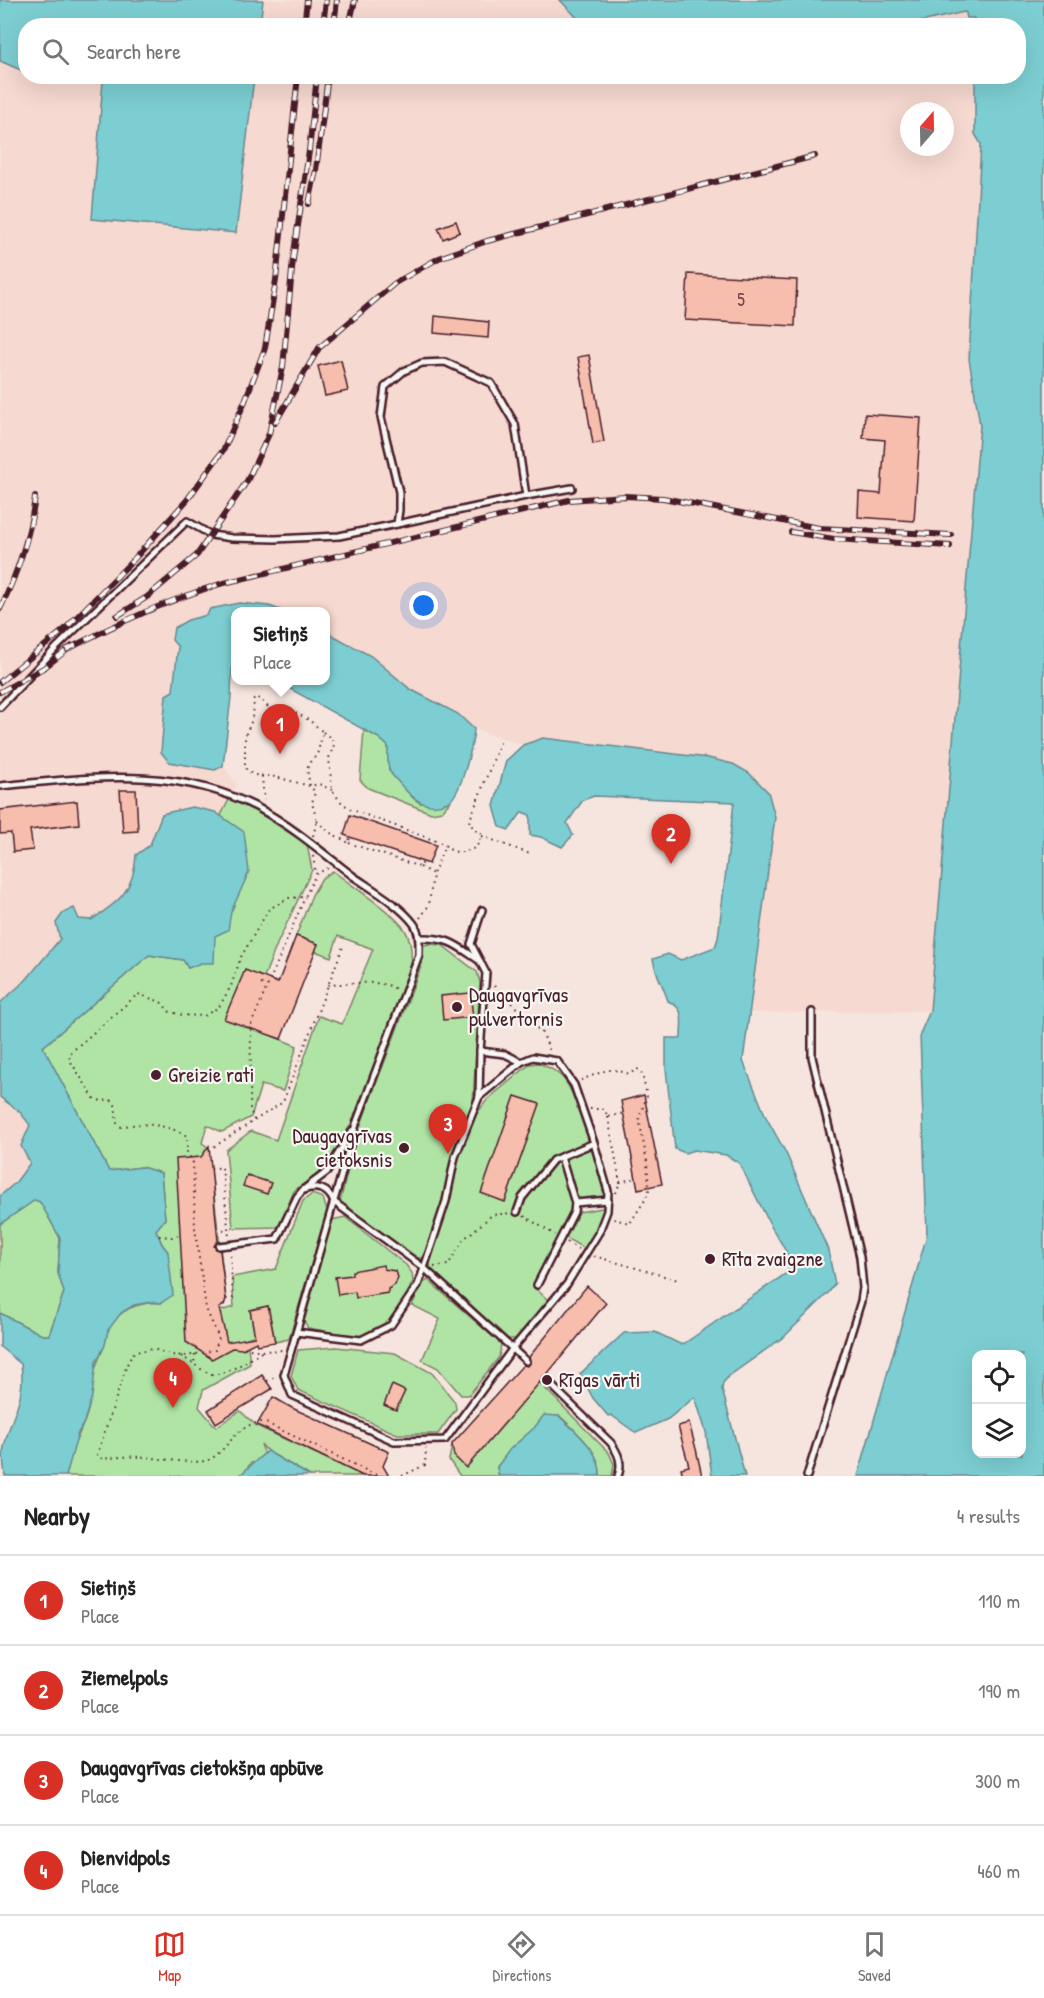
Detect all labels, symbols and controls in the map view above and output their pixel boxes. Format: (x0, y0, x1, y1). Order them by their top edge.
search box (18, 18, 1026, 84)
icon: search (39, 35, 72, 68)
text: Search here (87, 36, 181, 66)
north arrow (900, 102, 954, 156)
house number: 5 (737, 287, 745, 312)
your location (409, 591, 438, 620)
popup (231, 607, 330, 685)
text: Sietiņš (253, 618, 308, 648)
text: Place (253, 648, 292, 675)
pin: 1 (260, 704, 300, 754)
pin: 2 (652, 814, 690, 864)
place label: Daugavgrīvas pulvertornis (469, 980, 568, 1033)
marker: Daugavgrīvas pulvertornis (450, 1000, 464, 1014)
place label: Greizie rati (168, 1060, 254, 1089)
marker: Greizie rati (149, 1068, 163, 1082)
pin: 3 (428, 1104, 468, 1154)
place label: Daugavgrīvas cietoksnis (293, 1121, 392, 1174)
marker: Daugavgrīvas cietoksnis (397, 1141, 411, 1155)
place label: Rīta zvaigzne (722, 1244, 823, 1273)
marker: Rīta zvaigzne (703, 1252, 717, 1266)
map controls (972, 1350, 1026, 1458)
button: locate (972, 1350, 1026, 1404)
pin: 4 (154, 1358, 192, 1408)
place label: Rīgas vārti (559, 1365, 640, 1394)
marker: Rīgas vārti (540, 1373, 554, 1387)
button: layers (972, 1404, 1026, 1458)
text: Nearby (24, 1498, 90, 1533)
text: 4 results (957, 1502, 1020, 1529)
text: Sietiņš (81, 1572, 136, 1602)
text: 1 (40, 1587, 47, 1614)
text: 110 m (978, 1587, 1020, 1614)
text: Place (81, 1602, 120, 1629)
text: Ziemeļpols (81, 1662, 168, 1692)
text: 2 (39, 1677, 48, 1704)
text: 190 m (978, 1677, 1020, 1704)
text: Place (81, 1692, 120, 1719)
text: Daugavgrīvas cietokšņa apbūve (81, 1752, 324, 1782)
text: 3 (39, 1767, 48, 1794)
text: 300 m (975, 1767, 1020, 1794)
text: Place (81, 1782, 120, 1809)
text: Dienvidpols (81, 1842, 170, 1872)
text: 4 (40, 1857, 47, 1884)
text: 460 m (977, 1857, 1020, 1884)
text: Place (81, 1872, 120, 1899)
tab: Map (153, 1928, 186, 1986)
tab: Directions (493, 1928, 551, 1986)
tab: Saved (858, 1928, 891, 1986)

